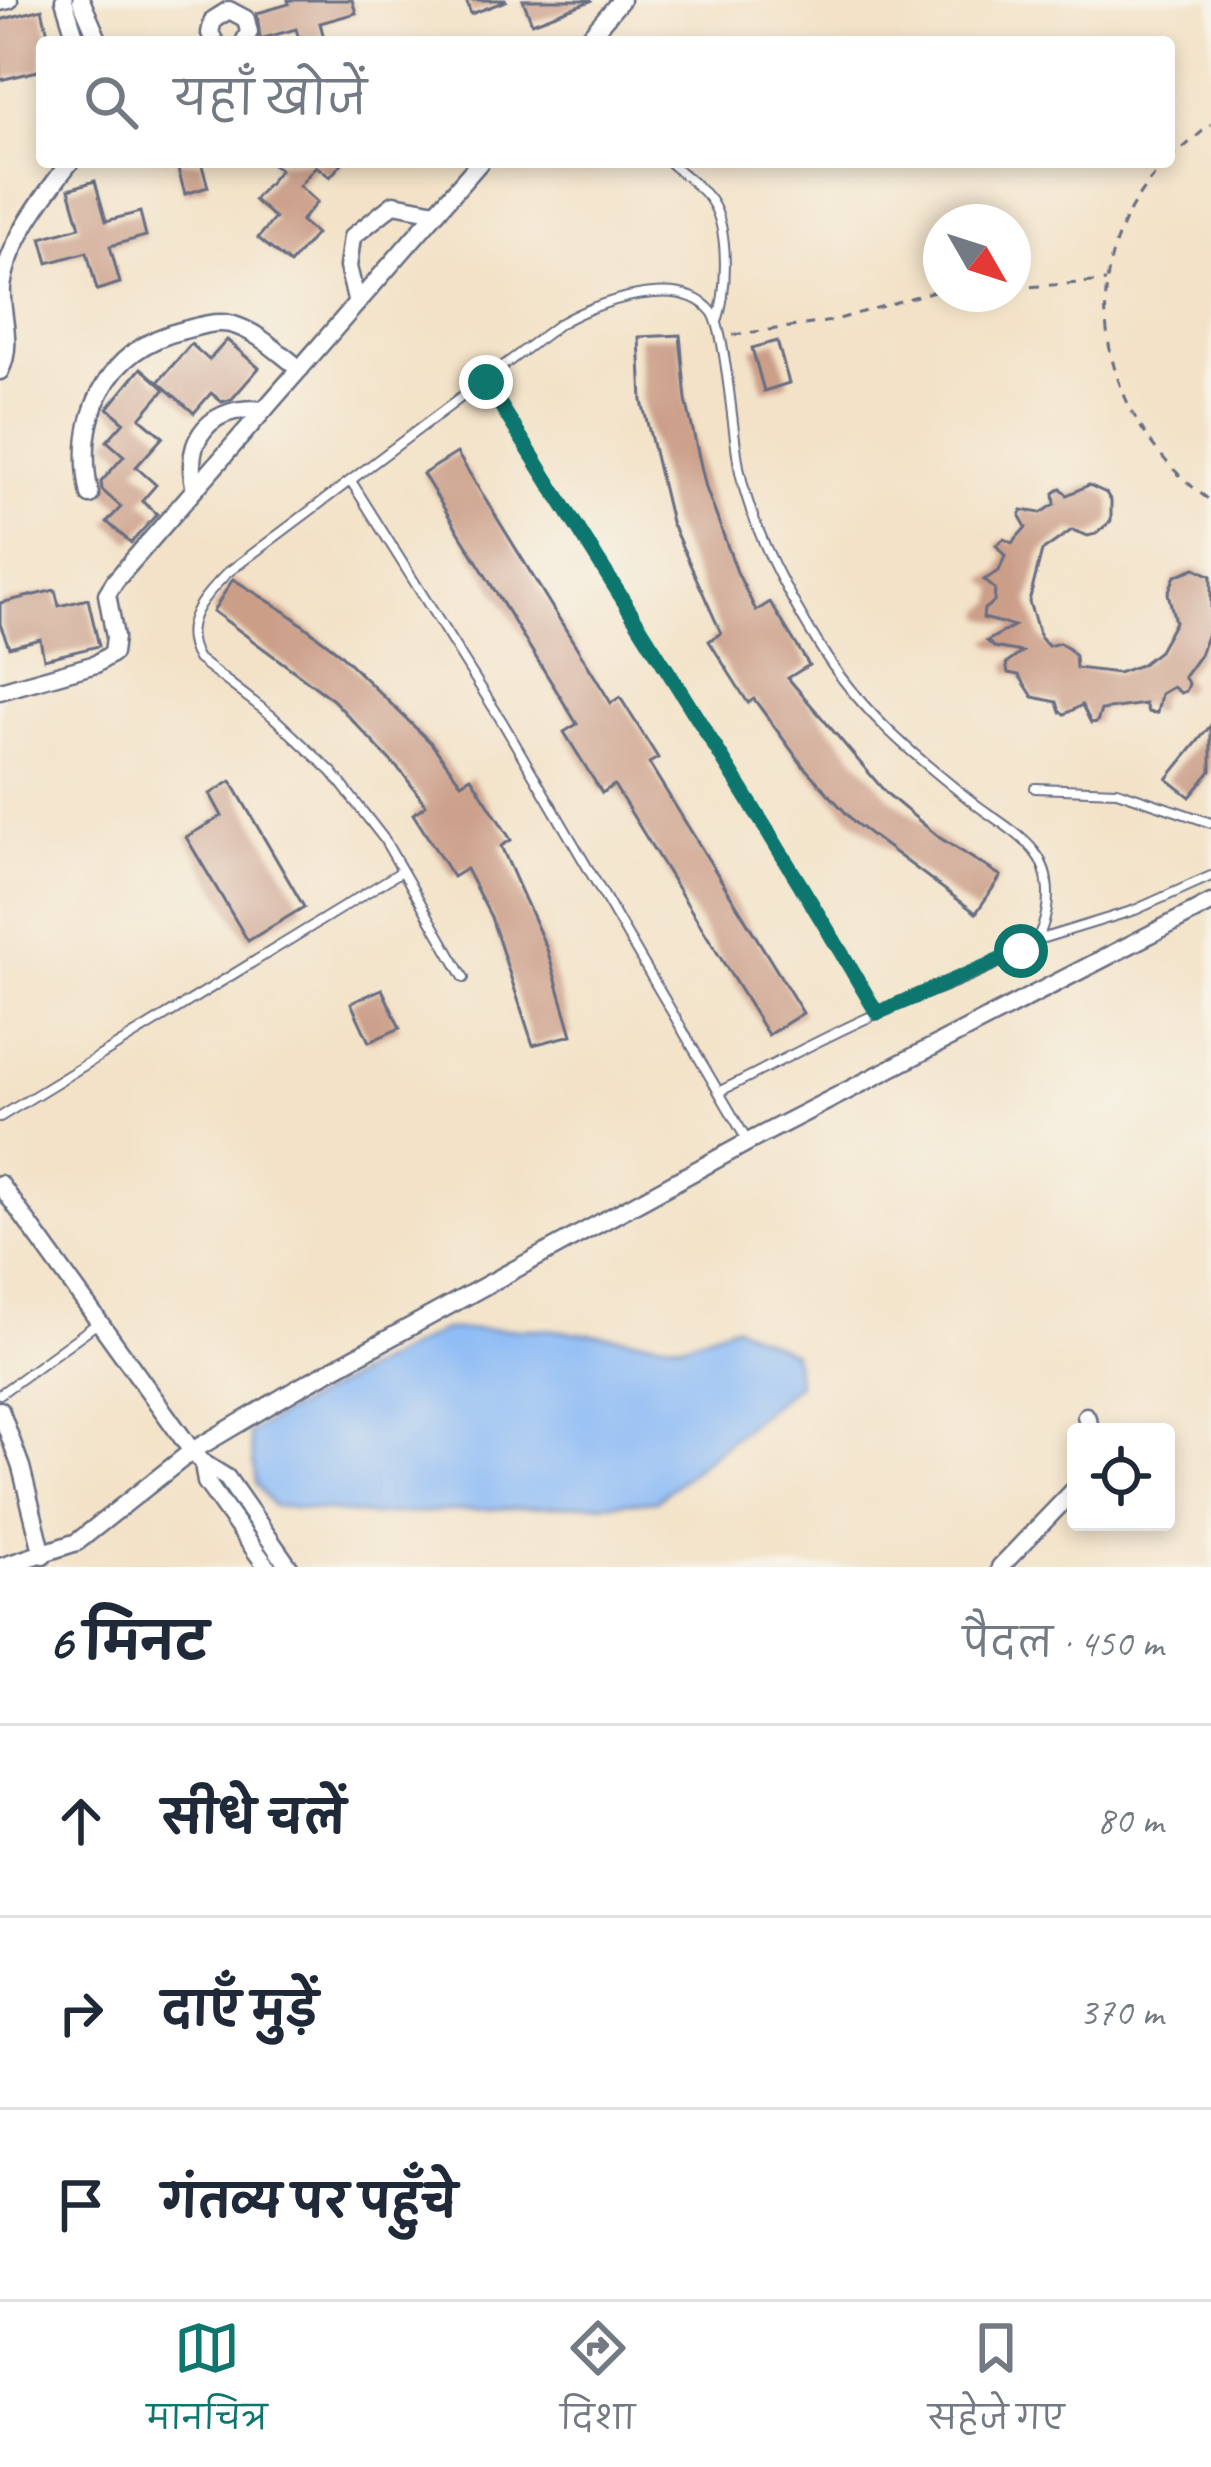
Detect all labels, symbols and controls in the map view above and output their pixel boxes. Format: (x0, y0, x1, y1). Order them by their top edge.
search box (36, 36, 1175, 168)
icon: search (78, 69, 144, 135)
text: यहाँ खोजें (174, 71, 367, 128)
north arrow (923, 204, 1031, 312)
route end (459, 355, 513, 409)
route start (994, 924, 1048, 978)
map controls (1067, 1423, 1175, 1531)
button: locate (1067, 1423, 1175, 1531)
text: 6 मिनट (48, 1610, 208, 1674)
text: पैदल · 450 m (963, 1619, 1163, 1668)
icon: ahead (48, 1788, 114, 1854)
text: सीधे चलें (162, 1790, 346, 1847)
text: 80 m (1097, 1796, 1163, 1845)
icon: right (48, 1980, 114, 2046)
text: दाएँ मुड़ें (162, 1982, 318, 2039)
text: 370 m (1079, 1988, 1163, 2037)
icon: arrive (48, 2172, 114, 2238)
text: गंतव्य पर पहुँचे (162, 2174, 457, 2231)
tab: मानचित्र (146, 2315, 267, 2454)
tab: दिशा (560, 2315, 635, 2454)
tab: सहेजे गए (928, 2315, 1065, 2454)

